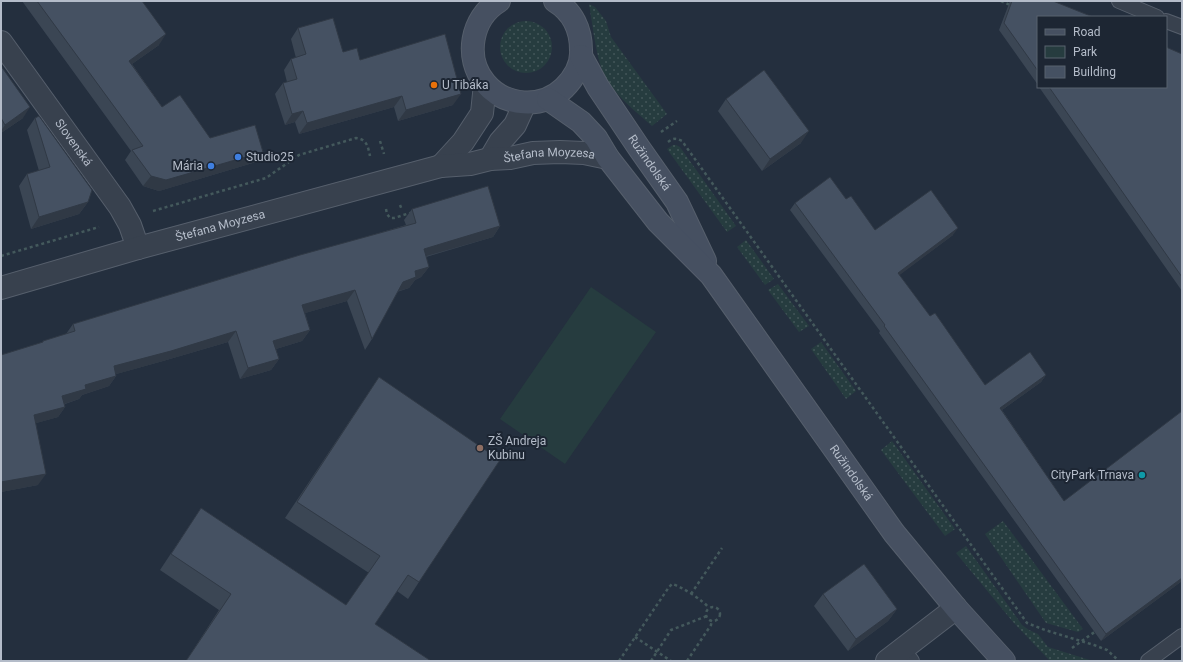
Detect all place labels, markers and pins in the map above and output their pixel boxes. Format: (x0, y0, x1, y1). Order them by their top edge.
place label: U Tibáka (442, 78, 488, 92)
marker: U Tibáka (429, 80, 439, 90)
place label: Studio25 (246, 150, 294, 164)
marker: Studio25 (233, 152, 243, 162)
place label: Mária (172, 159, 203, 173)
marker: Mária (206, 161, 216, 171)
place label: ZŠ Andreja Kubinu (488, 433, 546, 462)
marker: ZŠ Andreja Kubinu (475, 443, 485, 453)
place label: CityPark Trnava (1051, 468, 1134, 482)
marker: CityPark Trnava (1137, 470, 1147, 480)

